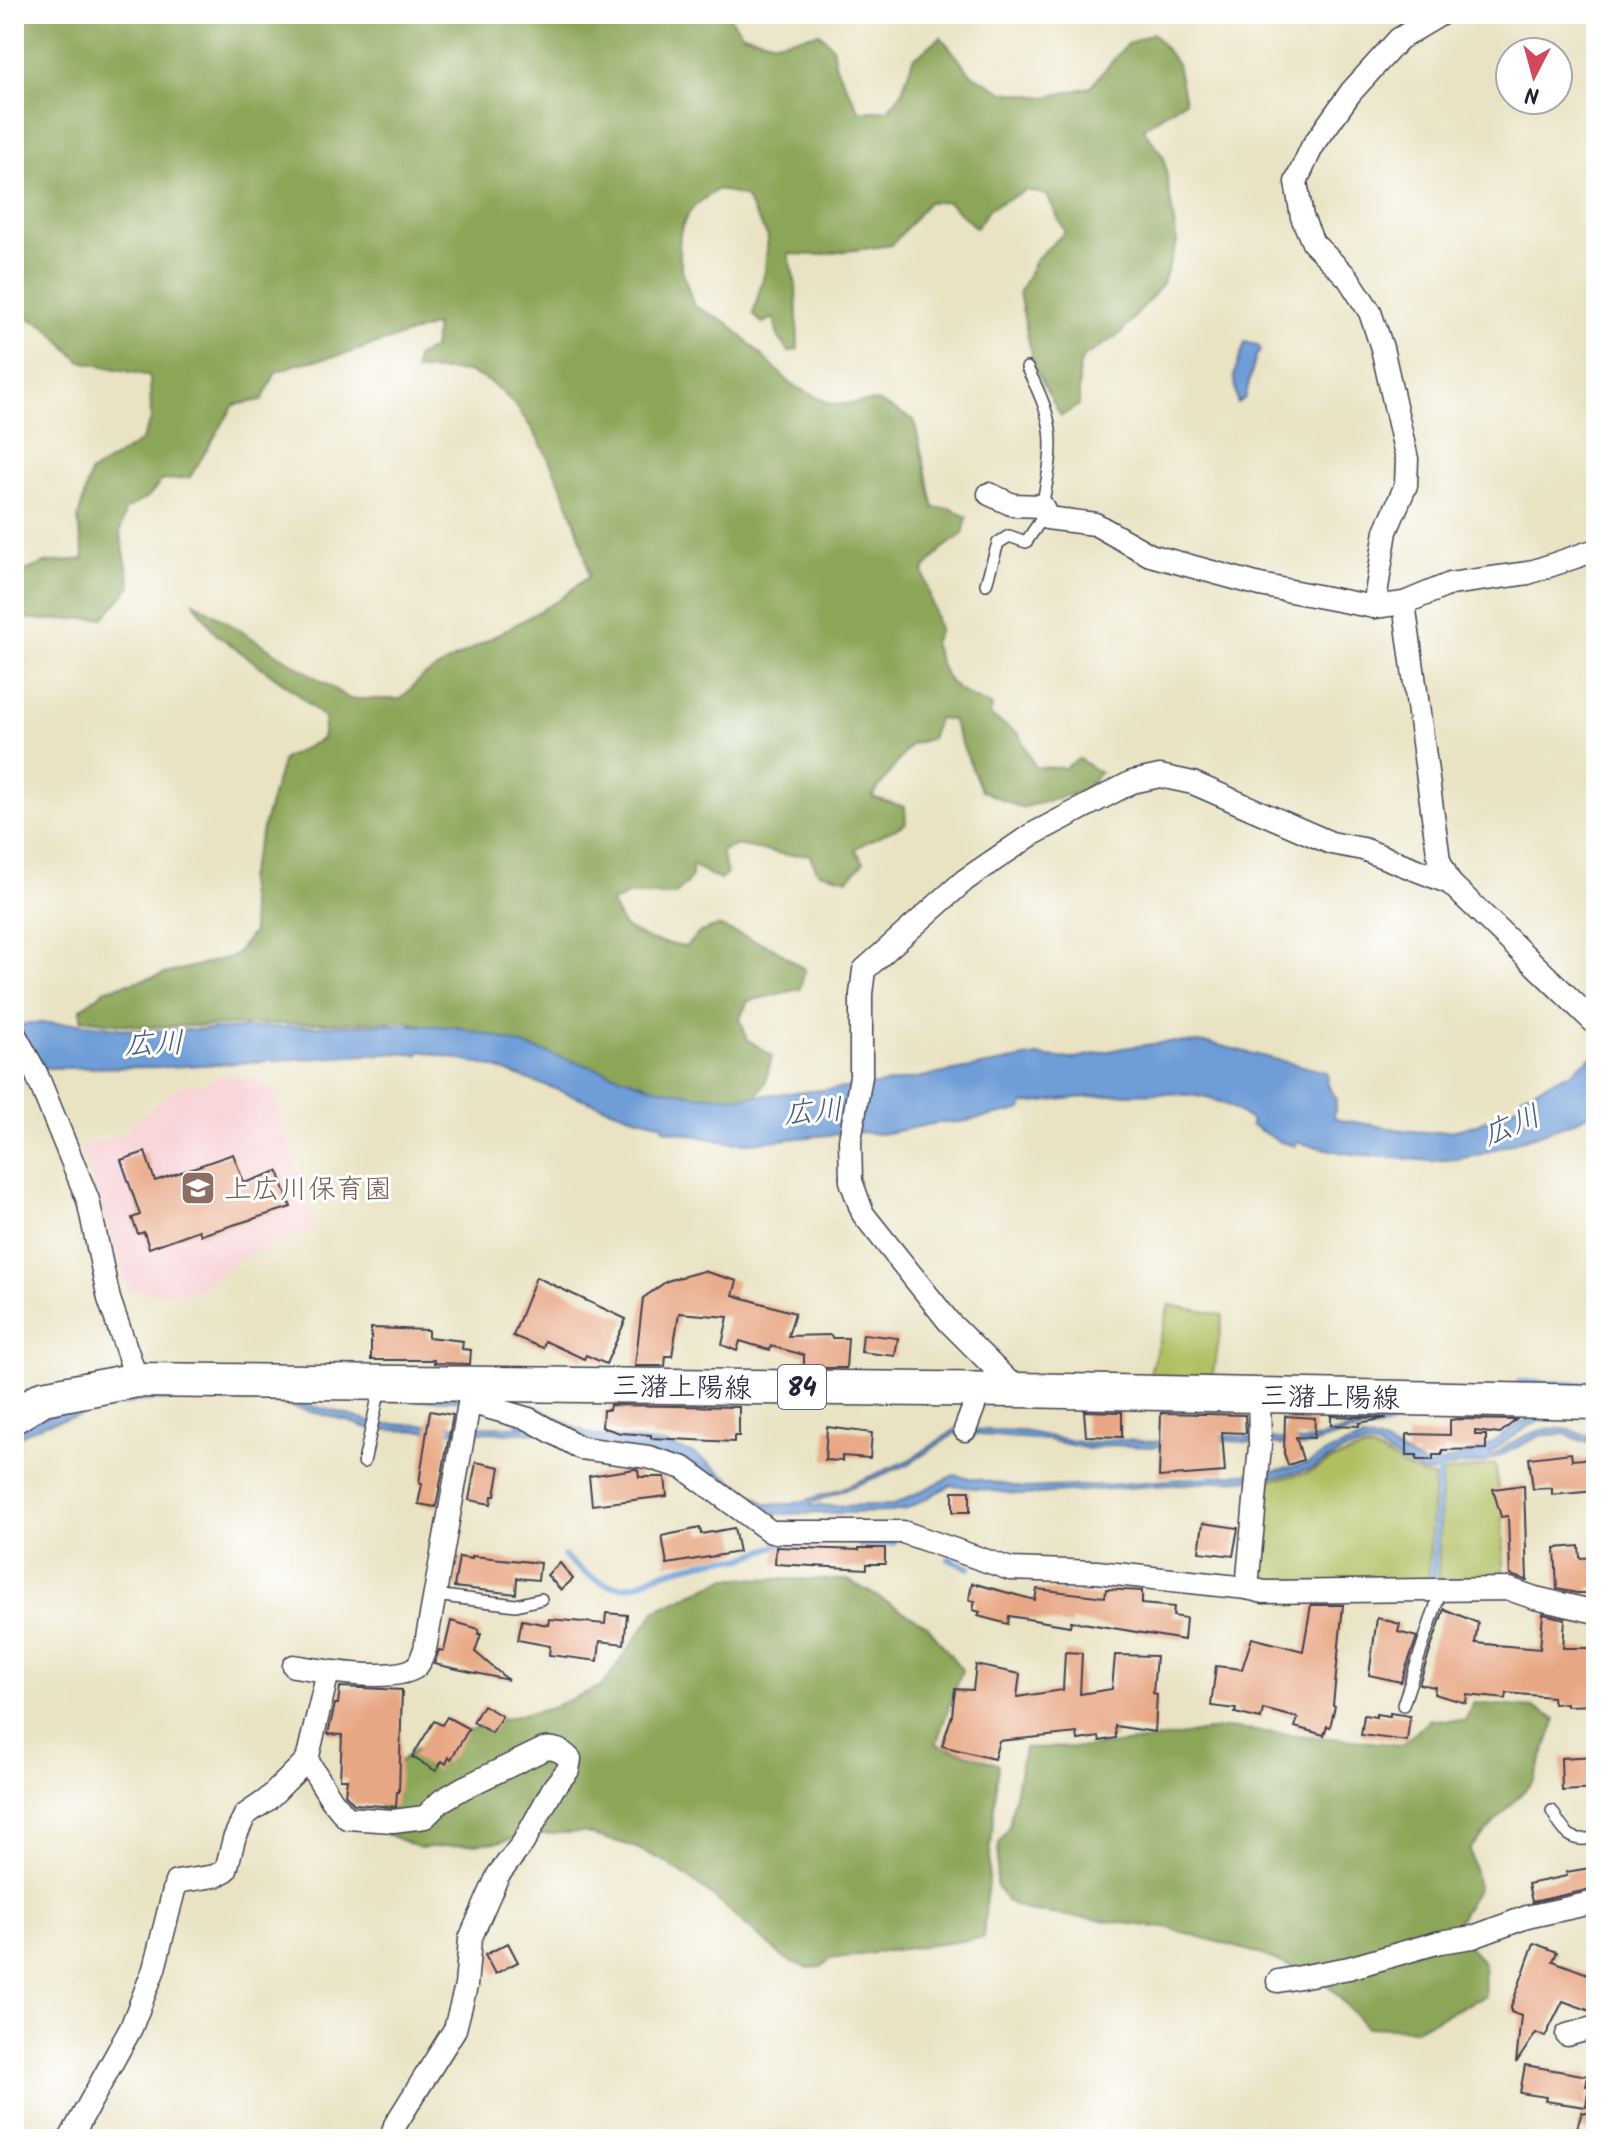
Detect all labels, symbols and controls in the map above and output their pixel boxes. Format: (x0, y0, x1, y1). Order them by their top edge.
north arrow (1494, 36, 1574, 116)
text: N (1523, 75, 1541, 112)
water label: 広川 (123, 1020, 185, 1070)
water label: 広川 (781, 1086, 845, 1140)
water label: 広川 (1475, 1093, 1549, 1160)
place label: 上広川保育園 (224, 1168, 392, 1213)
school or university icon: 上広川保育園 (179, 1169, 217, 1207)
street label: 三潴上陽線 (612, 1365, 752, 1412)
road number: 84 (778, 1365, 826, 1409)
street label: 三潴上陽線 (1260, 1375, 1400, 1422)

